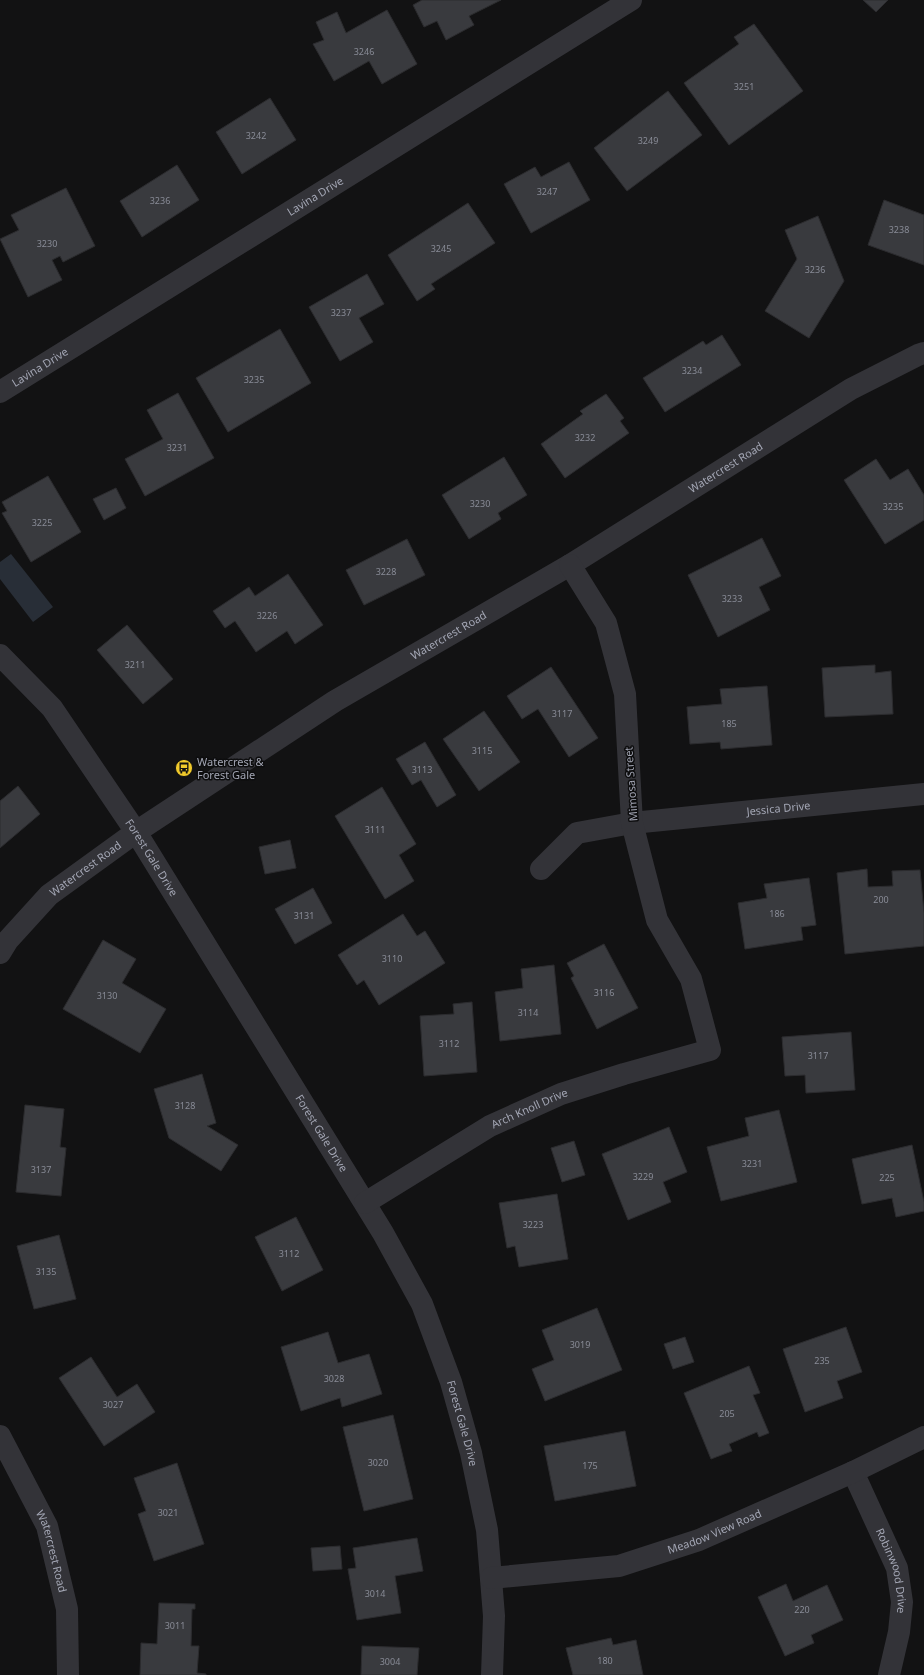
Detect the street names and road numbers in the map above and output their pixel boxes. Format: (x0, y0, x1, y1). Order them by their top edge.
street label: Lavina Drive (284, 173, 346, 219)
street label: Lavina Drive (9, 344, 71, 390)
street label: Watercrest Road (685, 438, 765, 496)
street label: Watercrest Road (408, 607, 489, 663)
street label: Mimosa Street (620, 746, 641, 822)
street label: Jessica Drive (745, 797, 811, 819)
street label: Forest Gale Drive (122, 816, 182, 899)
street label: Watercrest Road (46, 837, 124, 899)
street label: Arch Knoll Drive (489, 1084, 569, 1132)
street label: Forest Gale Drive (292, 1092, 352, 1175)
street label: Forest Gale Drive (444, 1378, 482, 1467)
street label: Meadow View Road (665, 1505, 764, 1557)
street label: Watercrest Road (33, 1507, 71, 1594)
street label: Robinwood Drive (873, 1526, 910, 1614)

